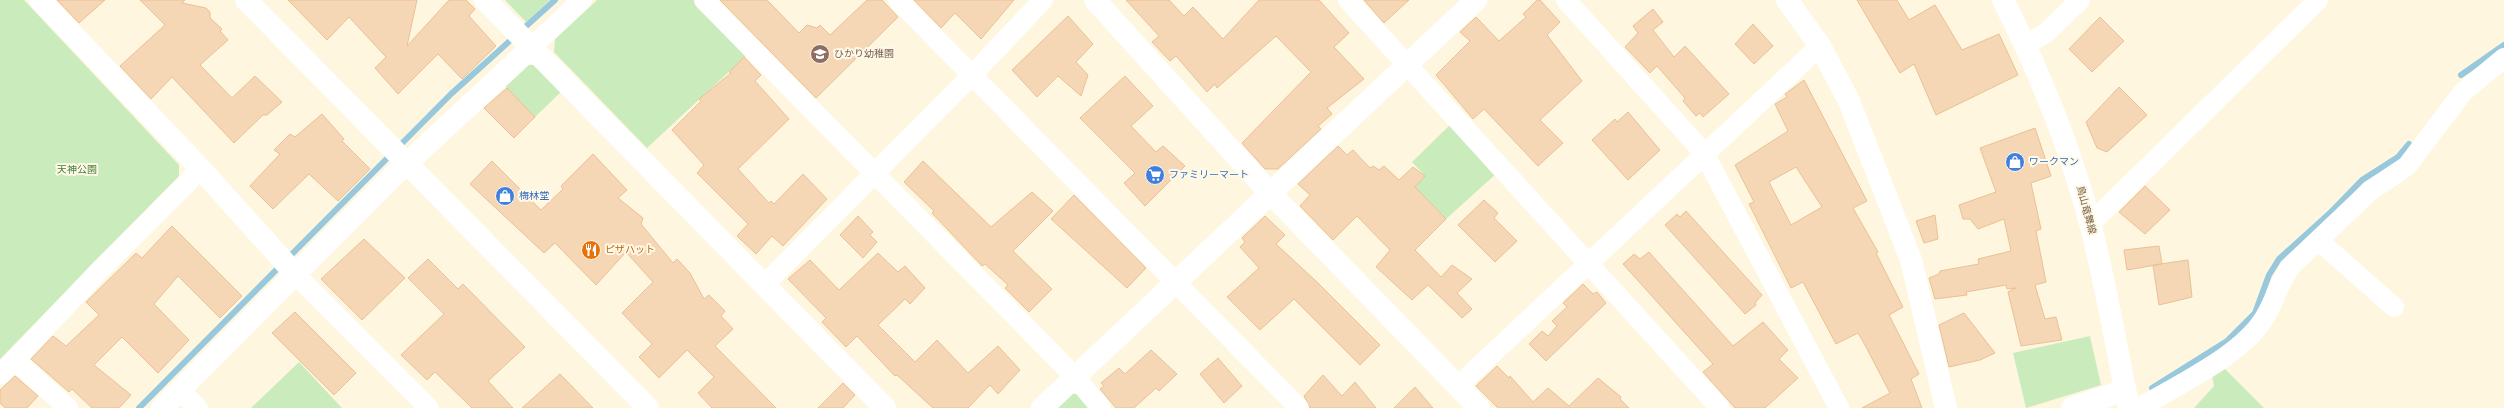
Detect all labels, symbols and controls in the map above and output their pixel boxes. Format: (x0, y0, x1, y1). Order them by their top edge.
school or university icon: ひかり幼稚園 (809, 43, 831, 65)
place label: ひかり幼稚園 (834, 48, 894, 60)
shop icon: ワークマン (2004, 151, 2026, 173)
place label: ワークマン (2029, 156, 2079, 168)
park label: 天神公園 (57, 164, 97, 176)
supermarket icon: ファミリーマート (1144, 164, 1166, 186)
place label: ファミリーマート (1169, 169, 1249, 181)
street label: 鳥山竜舞線 (2074, 184, 2098, 236)
shop icon: 梅林堂 (494, 185, 516, 207)
place label: 梅林堂 (519, 190, 549, 202)
restaurant icon: ピザハット (580, 239, 602, 261)
place label: ピザハット (605, 244, 655, 256)

